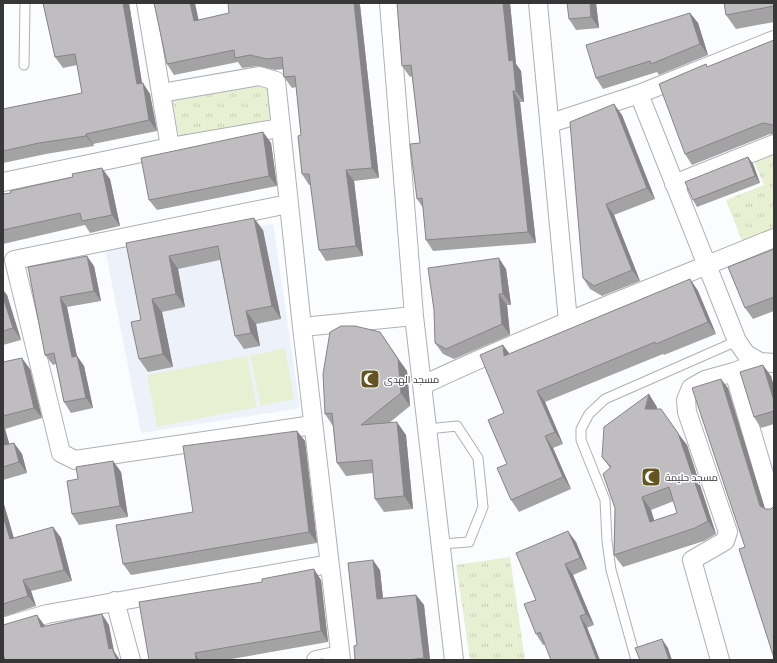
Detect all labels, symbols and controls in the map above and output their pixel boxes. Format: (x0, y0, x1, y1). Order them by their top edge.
mosque icon: مسجد الهدى (359, 368, 381, 390)
place label: مسجد الهدى (384, 373, 439, 386)
mosque icon: مسجد حليمة (640, 466, 662, 488)
place label: مسجد حليمة (665, 471, 718, 483)

